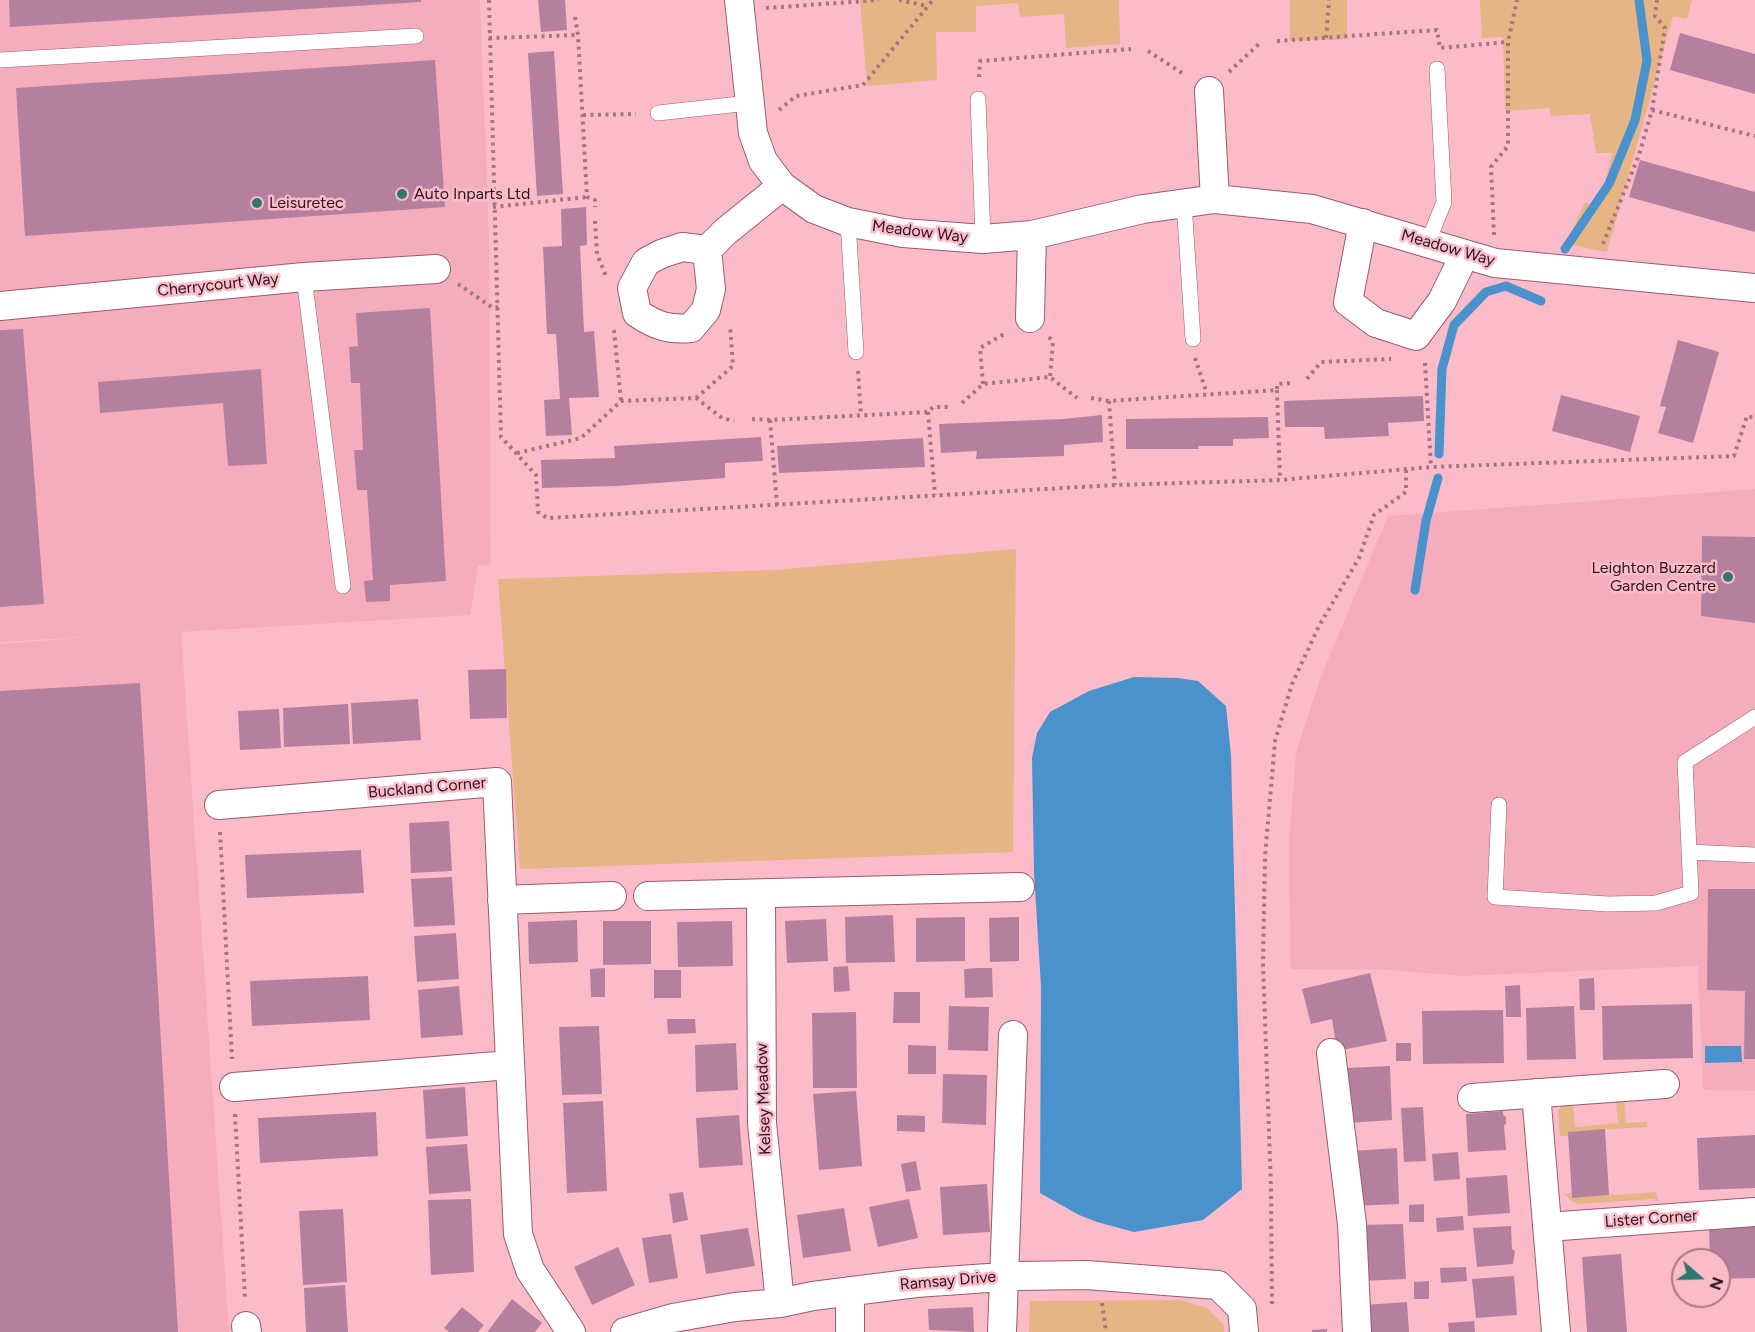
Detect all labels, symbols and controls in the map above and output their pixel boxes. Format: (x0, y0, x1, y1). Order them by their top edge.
place label: Auto Inparts Ltd (414, 184, 530, 204)
marker: Auto Inparts Ltd (395, 187, 409, 201)
place label: Leisuretec (269, 193, 344, 213)
marker: Leisuretec (250, 196, 264, 210)
street label: Meadow Way (871, 217, 969, 247)
street label: Meadow Way (1399, 225, 1497, 271)
street label: Cherrycourt Way (156, 269, 280, 301)
place label: Leighton Buzzard Garden Centre (1591, 558, 1716, 596)
marker: Leighton Buzzard Garden Centre (1721, 570, 1735, 584)
street label: Buckland Corner (367, 773, 487, 803)
street label: Kelsey Meadow (752, 1043, 776, 1155)
street label: Lister Corner (1604, 1206, 1698, 1232)
north arrow (1671, 1248, 1731, 1308)
street label: Ramsay Drive (899, 1267, 997, 1295)
text: N (1705, 1275, 1728, 1293)

